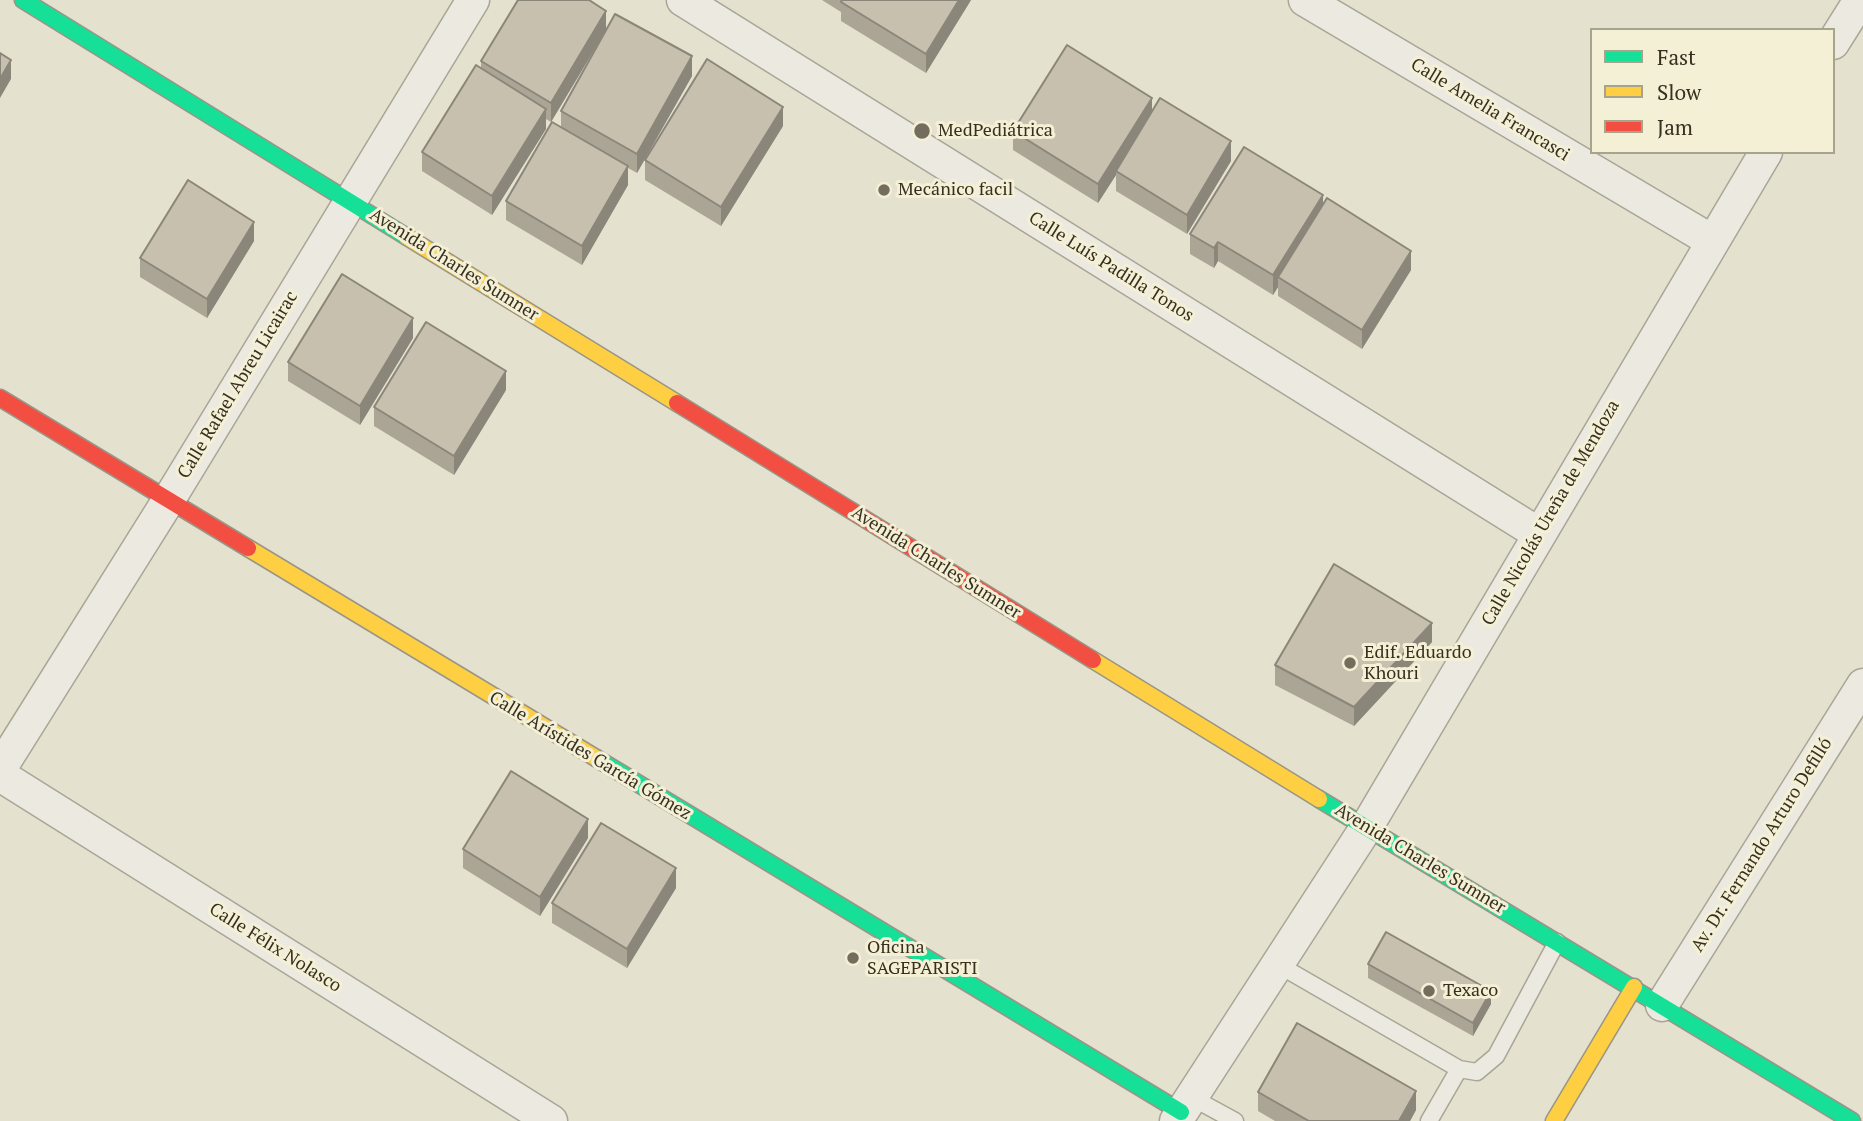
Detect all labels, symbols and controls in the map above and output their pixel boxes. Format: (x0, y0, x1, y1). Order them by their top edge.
legend (1590, 28, 1835, 154)
text: Fast (1657, 43, 1696, 71)
street label: Calle Amelia Francasci (1407, 54, 1573, 166)
text: Slow (1657, 78, 1701, 106)
text: Jam (1657, 113, 1693, 141)
place label: MedPediátrica (938, 120, 1053, 142)
marker: MedPediátrica (912, 121, 932, 141)
place label: Mecánico facil (898, 179, 1013, 201)
marker: Mecánico facil (876, 182, 892, 198)
street label: Avenida Charles Sumner (365, 204, 543, 326)
street label: Calle Luís Padilla Tonos (1024, 207, 1198, 327)
street label: Calle Rafael Abreu Licairac (173, 287, 303, 483)
street label: Calle Nicolás Ureña de Mendoza (1477, 396, 1625, 630)
street label: Avenida Charles Sumner (847, 502, 1025, 624)
place label: Edif. Eduardo Khouri (1364, 642, 1472, 684)
marker: Edif. Eduardo Khouri (1342, 655, 1358, 671)
street label: Calle Arístides García Gómez (485, 687, 695, 825)
street label: Av. Dr. Fernando Arturo Defilló (1687, 734, 1837, 956)
street label: Avenida Charles Sumner (1331, 799, 1509, 919)
street label: Calle Félix Nolasco (205, 899, 345, 997)
place label: Oficina SAGEPARISTI (867, 937, 977, 979)
marker: Oficina SAGEPARISTI (845, 950, 861, 966)
place label: Texaco (1443, 980, 1498, 1002)
marker: Texaco (1421, 983, 1437, 999)

